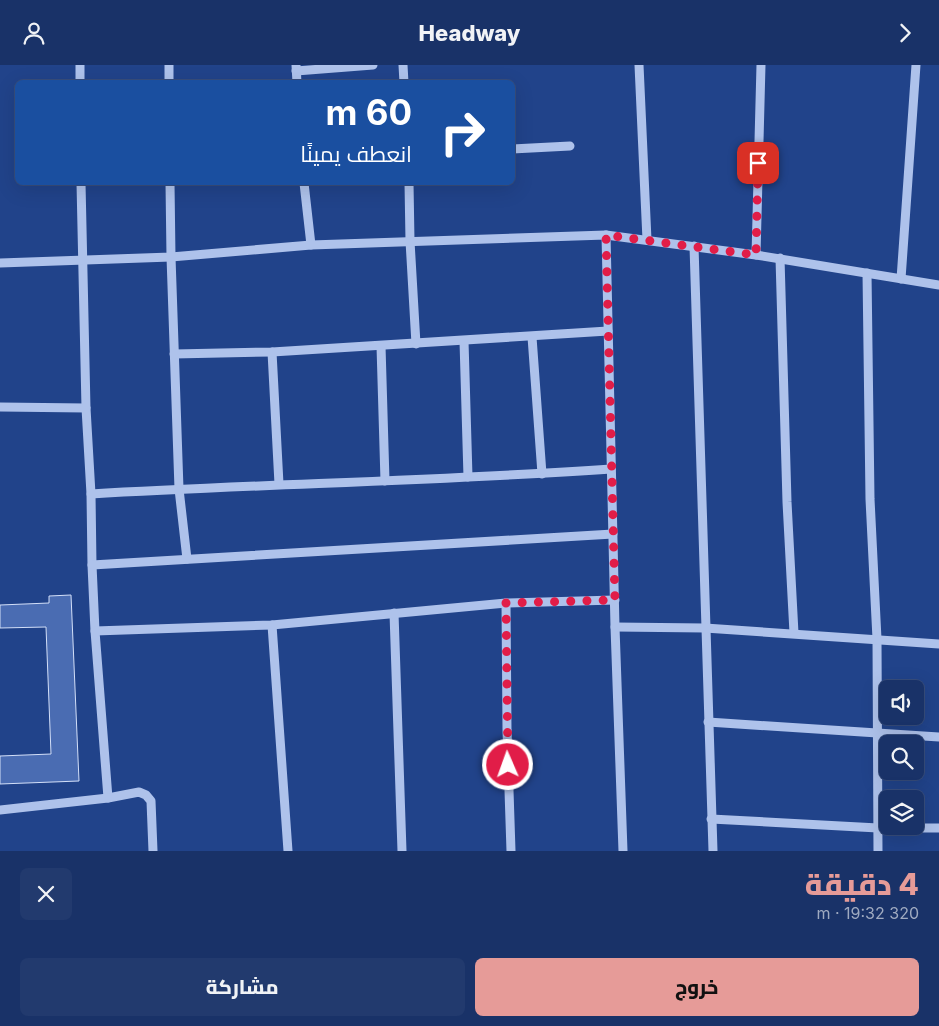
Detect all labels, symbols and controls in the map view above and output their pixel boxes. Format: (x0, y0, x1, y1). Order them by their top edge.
icon: person (20, 19, 48, 47)
icon: forward (891, 19, 919, 47)
text: Headway (419, 20, 520, 46)
text: 60 m (325, 91, 412, 133)
icon: right (430, 100, 495, 165)
text: انعطف يمينًا (300, 141, 412, 167)
pin (737, 142, 779, 184)
icon: arrive (744, 149, 772, 177)
map controls (879, 680, 924, 835)
button: sound (879, 680, 924, 725)
button: search (879, 735, 924, 780)
position arrow (481, 738, 533, 790)
button: layers (879, 790, 924, 835)
text: 4 دقيقة (805, 866, 919, 902)
button: close (20, 868, 72, 920)
text: 320 m · 19:32 (816, 903, 919, 923)
button: مشاركة (20, 958, 465, 1016)
button: خروج (475, 958, 919, 1016)

